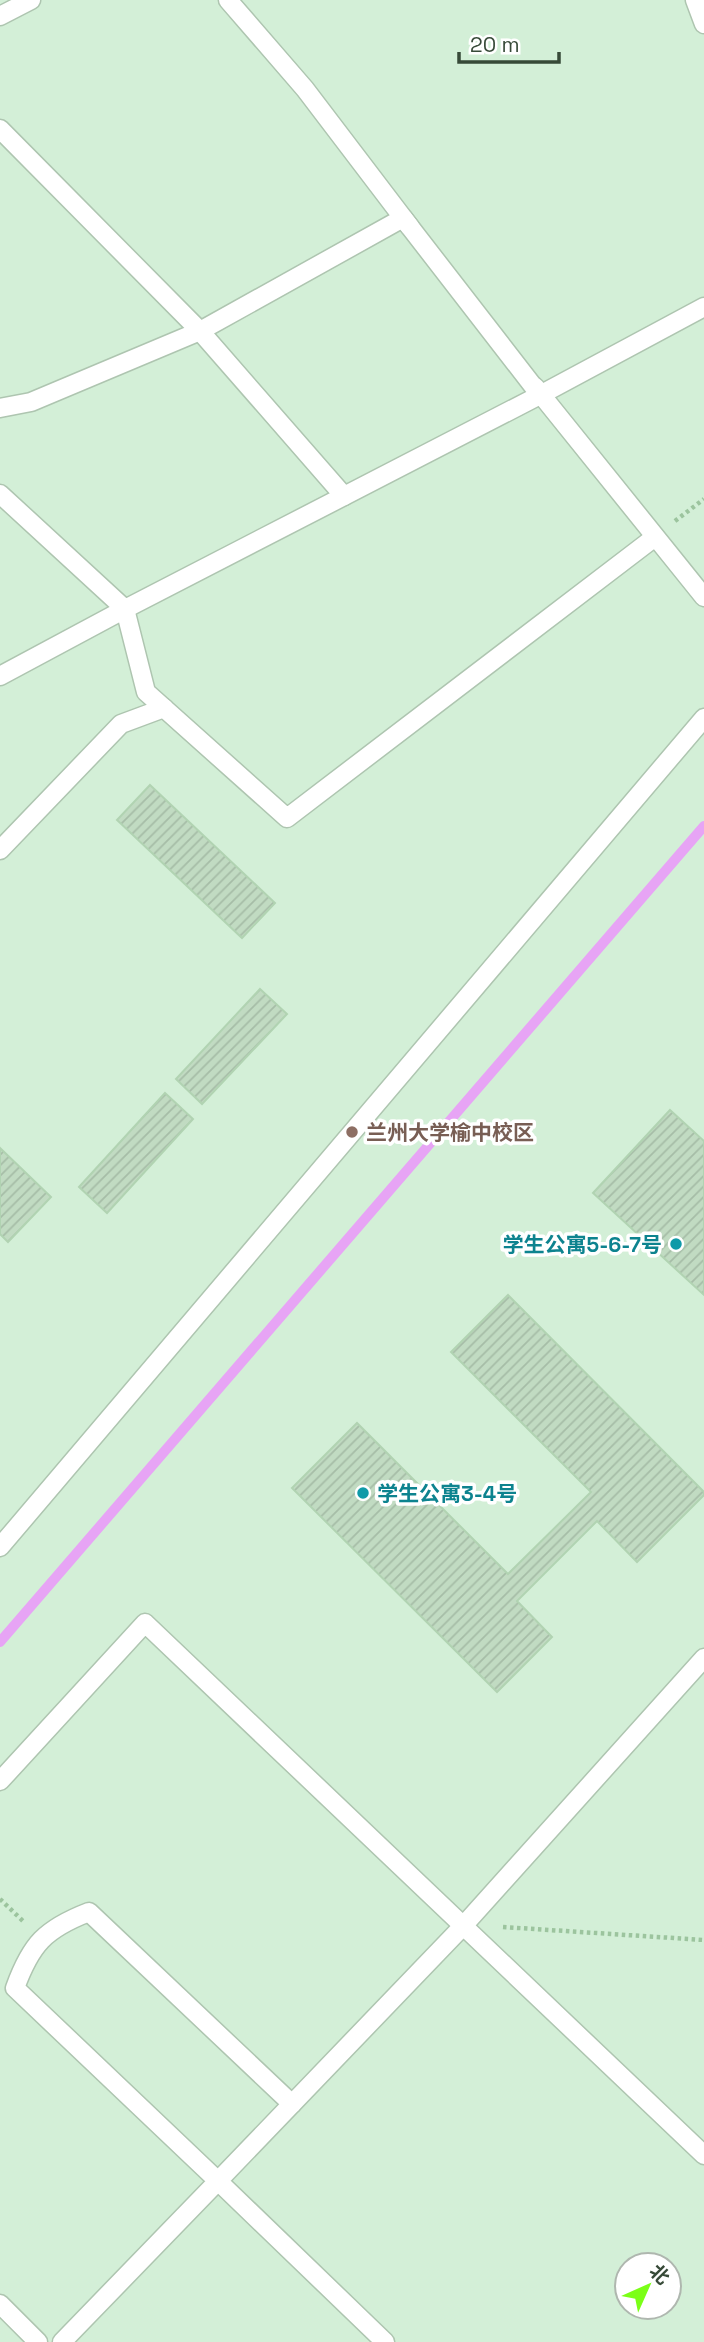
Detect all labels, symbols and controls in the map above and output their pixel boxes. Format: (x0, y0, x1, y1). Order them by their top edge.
scale bar (459, 21, 559, 65)
text: 20 m (470, 31, 520, 58)
place label: 兰州大学榆中校区 (366, 1119, 534, 1146)
marker: 兰州大学榆中校区 (344, 1124, 360, 1140)
place label: 学生公寓5-6-7号 (503, 1231, 662, 1258)
marker: 学生公寓5-6-7号 (668, 1236, 684, 1252)
place label: 学生公寓3-4号 (377, 1480, 517, 1507)
marker: 学生公寓3-4号 (355, 1485, 371, 1501)
north arrow (613, 2251, 683, 2321)
text: 北 (644, 2259, 675, 2290)

